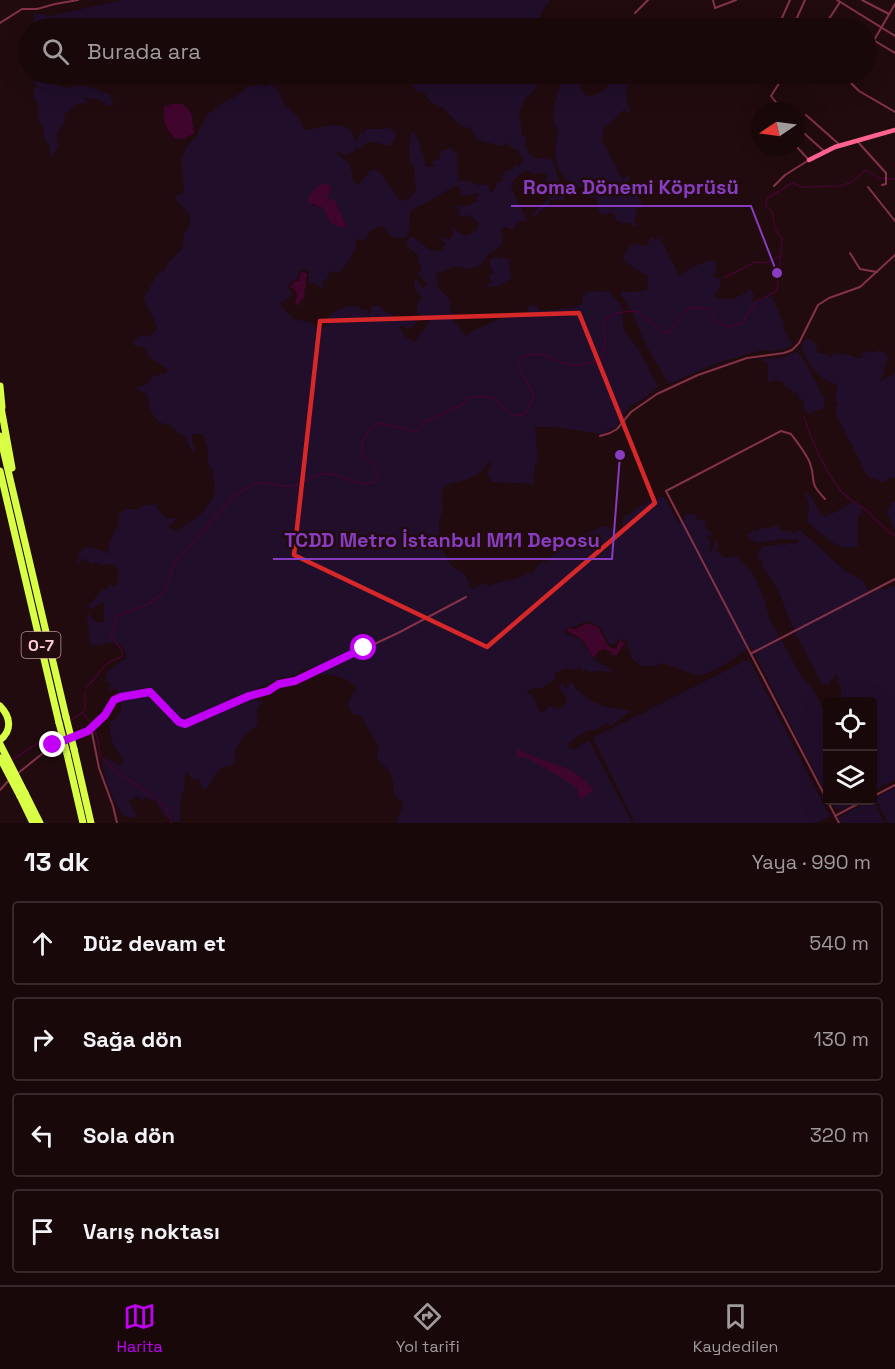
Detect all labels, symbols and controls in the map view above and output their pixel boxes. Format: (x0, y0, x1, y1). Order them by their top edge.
search box (18, 18, 877, 84)
icon: search (39, 35, 72, 68)
text: Burada ara (87, 37, 201, 65)
north arrow (751, 102, 805, 156)
callout: Roma Dönemi Köprüsü (511, 168, 751, 206)
text: Roma Dönemi Köprüsü (523, 174, 739, 200)
callout: TCDD Metro İstanbul M11 Deposu (273, 521, 612, 559)
text: TCDD Metro İstanbul M11 Deposu (284, 527, 600, 553)
road number: O-7 (22, 632, 60, 658)
route start (350, 634, 376, 660)
map controls (823, 697, 877, 805)
button: locate (823, 697, 877, 751)
route end (39, 731, 65, 757)
button: layers (823, 751, 877, 805)
text: 13 dk (24, 845, 89, 879)
text: Yaya · 990 m (752, 849, 871, 875)
icon: ahead (26, 927, 59, 960)
text: Düz devam et (83, 929, 226, 957)
text: 540 m (809, 930, 869, 956)
icon: right (26, 1023, 59, 1056)
text: Sağa dön (83, 1025, 182, 1053)
text: 130 m (813, 1026, 869, 1052)
icon: left (26, 1119, 59, 1152)
text: Sola dön (83, 1121, 175, 1149)
text: 320 m (810, 1122, 869, 1148)
icon: arrive (26, 1215, 59, 1248)
text: Varış noktası (83, 1217, 220, 1245)
tab: Harita (117, 1300, 163, 1357)
tab: Yol tarifi (396, 1300, 460, 1357)
tab: Kaydedilen (693, 1300, 778, 1357)

